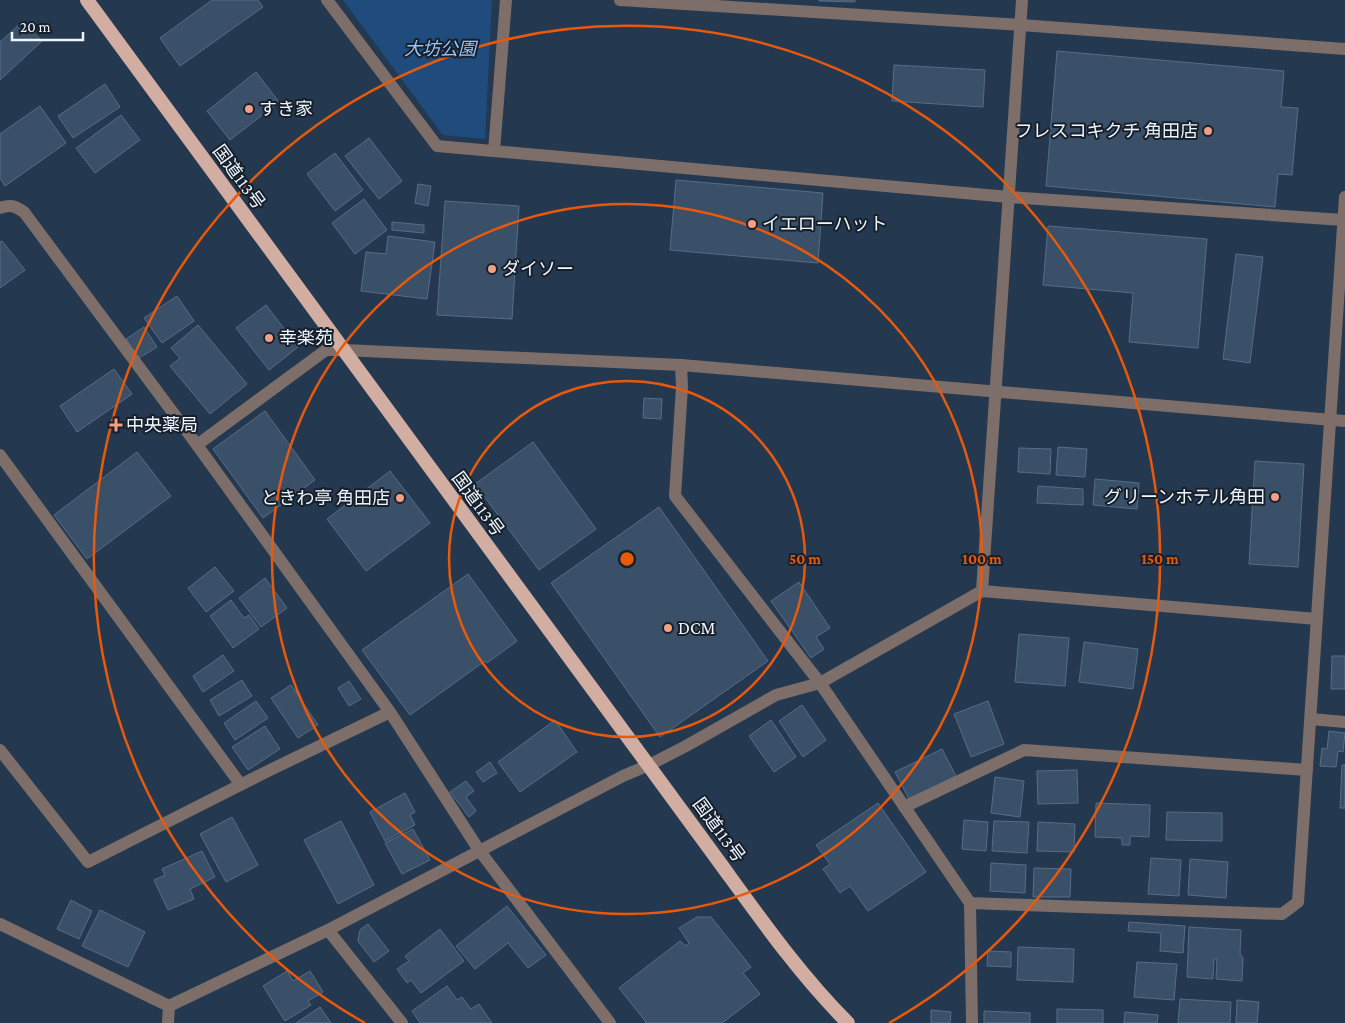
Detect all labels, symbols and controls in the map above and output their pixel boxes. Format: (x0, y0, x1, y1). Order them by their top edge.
scale bar (12, 10, 84, 42)
text: 20 m (20, 19, 51, 35)
park label: 大坊公園 (404, 39, 479, 59)
place label: すき家 (259, 99, 313, 119)
marker: すき家 (243, 103, 255, 115)
place label: フレスコキクチ 角田店 (1015, 121, 1198, 141)
marker: フレスコキクチ 角田店 (1202, 125, 1214, 137)
street label: 国道113号 (209, 141, 269, 213)
place label: イエローハット (762, 214, 887, 234)
marker: イエローハット (746, 218, 758, 230)
place label: ダイソー (502, 259, 574, 279)
marker: ダイソー (486, 263, 498, 275)
place label: 幸楽苑 (279, 328, 333, 348)
marker: 幸楽苑 (263, 332, 275, 344)
place label: 中央薬局 (126, 415, 198, 435)
marker: 中央薬局 (110, 419, 122, 431)
street label: 国道113号 (448, 468, 508, 540)
place label: グリーンホテル角田 (1104, 487, 1265, 507)
place label: ときわ亭 角田店 (261, 488, 390, 508)
marker: グリーンホテル角田 (1269, 491, 1281, 503)
marker: ときわ亭 角田店 (394, 492, 406, 504)
centre of rings (618, 550, 636, 568)
text: 50 m (789, 551, 821, 567)
text: 100 m (962, 551, 1002, 567)
text: 150 m (1141, 551, 1179, 567)
place label: DCM (678, 618, 716, 638)
marker: DCM (662, 622, 674, 634)
street label: 国道113号 (689, 794, 749, 866)

